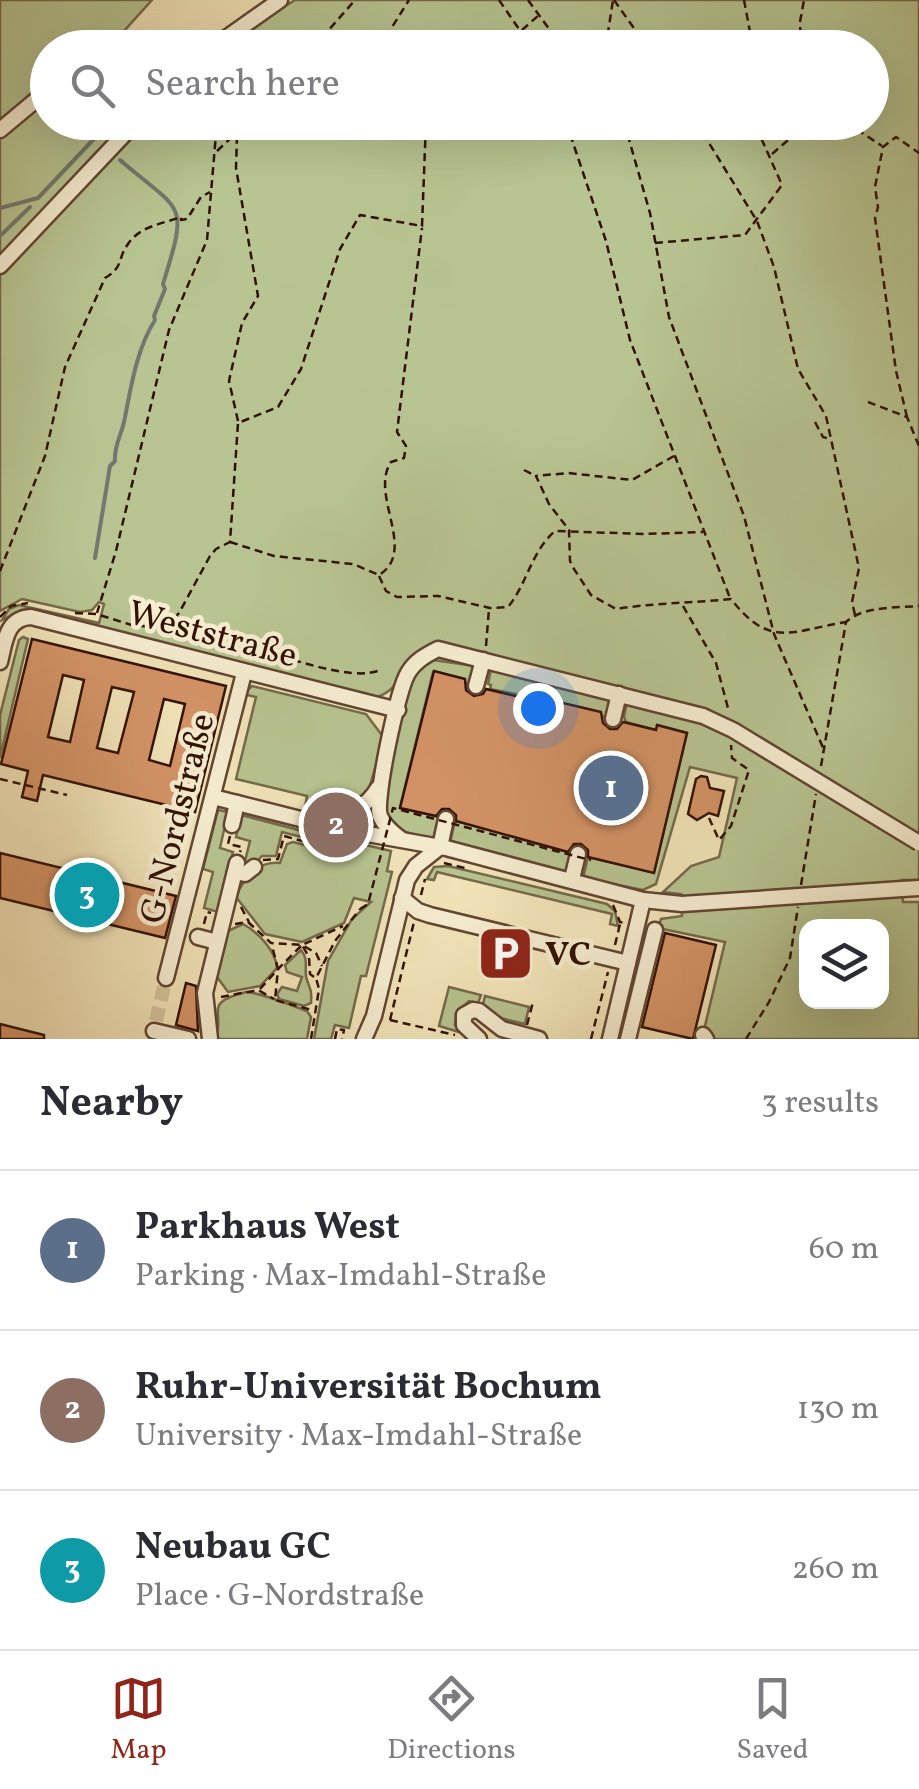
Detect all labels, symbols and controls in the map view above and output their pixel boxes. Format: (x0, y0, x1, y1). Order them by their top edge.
search box (30, 30, 889, 140)
icon: search (65, 58, 120, 113)
text: Search here (145, 59, 340, 112)
street label: Weststraße (122, 590, 302, 681)
your location (513, 683, 564, 734)
street label: G-Nordstraße (130, 709, 228, 929)
pin: 1 (578, 750, 644, 826)
pin: 2 (304, 788, 368, 862)
pin: 3 (54, 858, 120, 932)
map controls (799, 919, 889, 1009)
button: layers (799, 919, 889, 1009)
parking icon: VC (476, 923, 536, 983)
place label: VC (545, 932, 591, 980)
text: Nearby (40, 1075, 183, 1134)
text: 3 results (761, 1082, 879, 1126)
text: Parkhaus West (135, 1202, 400, 1255)
text: 1 (66, 1228, 79, 1272)
text: 60 m (809, 1228, 879, 1272)
text: Parking · Max-Imdahl-Straße (135, 1255, 546, 1299)
text: Ruhr-Universität Bochum (135, 1362, 602, 1415)
text: 2 (64, 1388, 81, 1432)
text: 130 m (797, 1388, 879, 1432)
text: University · Max-Imdahl-Straße (135, 1415, 582, 1459)
text: Neubau GC (135, 1522, 331, 1575)
text: 3 (64, 1548, 81, 1592)
text: 260 m (792, 1548, 879, 1592)
text: Place · G-Nordstraße (135, 1575, 424, 1619)
tab: Map (110, 1671, 166, 1770)
tab: Directions (387, 1671, 516, 1770)
tab: Saved (736, 1671, 809, 1770)

